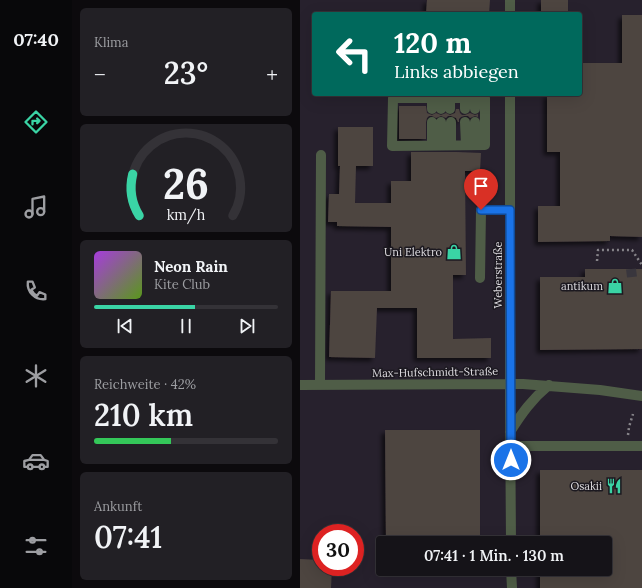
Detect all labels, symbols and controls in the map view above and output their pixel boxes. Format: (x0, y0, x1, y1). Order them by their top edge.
text: 120 m (394, 25, 471, 61)
text: 07:40 (13, 28, 59, 51)
icon: left (328, 28, 380, 80)
text: Klima (94, 34, 128, 51)
text: 23° (164, 54, 208, 92)
text: − (94, 60, 106, 88)
text: + (266, 60, 278, 88)
text: Links abbiegen (394, 60, 519, 83)
icon: directions (22, 108, 50, 136)
text: 26 (163, 157, 209, 210)
pin (464, 169, 498, 210)
icon: arrive (470, 175, 492, 197)
icon: music (22, 193, 50, 221)
text: km/h (167, 206, 206, 225)
street label: Weberstraße (491, 242, 505, 308)
shop icon: Uni Elektro (445, 243, 463, 261)
place label: Uni Elektro (384, 245, 442, 259)
text: Neon Rain (154, 257, 228, 276)
text: Kite Club (154, 276, 210, 293)
icon: phone (22, 277, 50, 305)
shop icon: antikum (606, 277, 624, 295)
place label: antikum (561, 279, 603, 293)
icon: previous (114, 315, 136, 337)
icon: pause (175, 315, 197, 337)
icon: next (236, 315, 258, 337)
icon: climate (22, 362, 50, 390)
street label: Max-Hufschmidt-Straße (372, 364, 498, 380)
text: Reichweite · 42% (94, 376, 196, 393)
text: 210 km (94, 396, 193, 434)
position arrow (490, 439, 532, 481)
icon: car (22, 447, 50, 475)
restaurant icon: Osakii (605, 477, 623, 495)
place label: Osakii (570, 479, 602, 493)
text: Ankunft (94, 498, 142, 515)
text: 07:41 (94, 518, 162, 556)
speed limit sign: 30 (312, 524, 364, 576)
icon: filters (22, 532, 50, 560)
text: 07:41 · 1 Min. · 130 m (424, 546, 564, 565)

